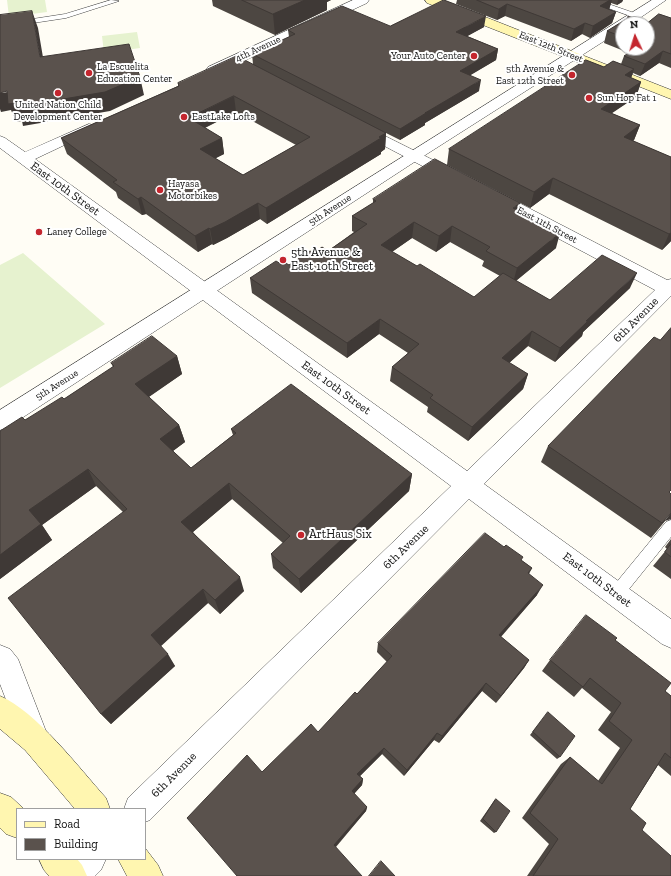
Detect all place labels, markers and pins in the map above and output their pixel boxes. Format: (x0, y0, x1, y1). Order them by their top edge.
place label: Your Auto Center (391, 50, 466, 62)
marker: Your Auto Center (469, 51, 479, 61)
place label: La Escuelita Education Center (97, 61, 173, 84)
place label: 5th Avenue & East 12th Street (496, 63, 564, 86)
marker: La Escuelita Education Center (84, 68, 94, 78)
marker: 5th Avenue & East 12th Street (567, 70, 577, 80)
marker: United Nation Child Development Center (53, 88, 63, 98)
place label: Sun Hop Fat 1 (597, 92, 656, 104)
marker: Sun Hop Fat 1 (584, 93, 594, 103)
place label: United Nation Child Development Center (13, 99, 103, 122)
place label: EastLake Lofts (192, 111, 255, 123)
marker: EastLake Lofts (179, 112, 189, 122)
place label: Hayasa Motorbikes (168, 178, 217, 202)
marker: Hayasa Motorbikes (155, 185, 165, 195)
place label: Laney College (47, 226, 107, 238)
marker: Laney College (34, 227, 44, 237)
place label: 5th Avenue & East 10th Street (291, 246, 373, 274)
marker: 5th Avenue & East 10th Street (278, 255, 288, 265)
place label: ArtHaus Six (309, 528, 372, 542)
marker: ArtHaus Six (296, 530, 306, 540)

